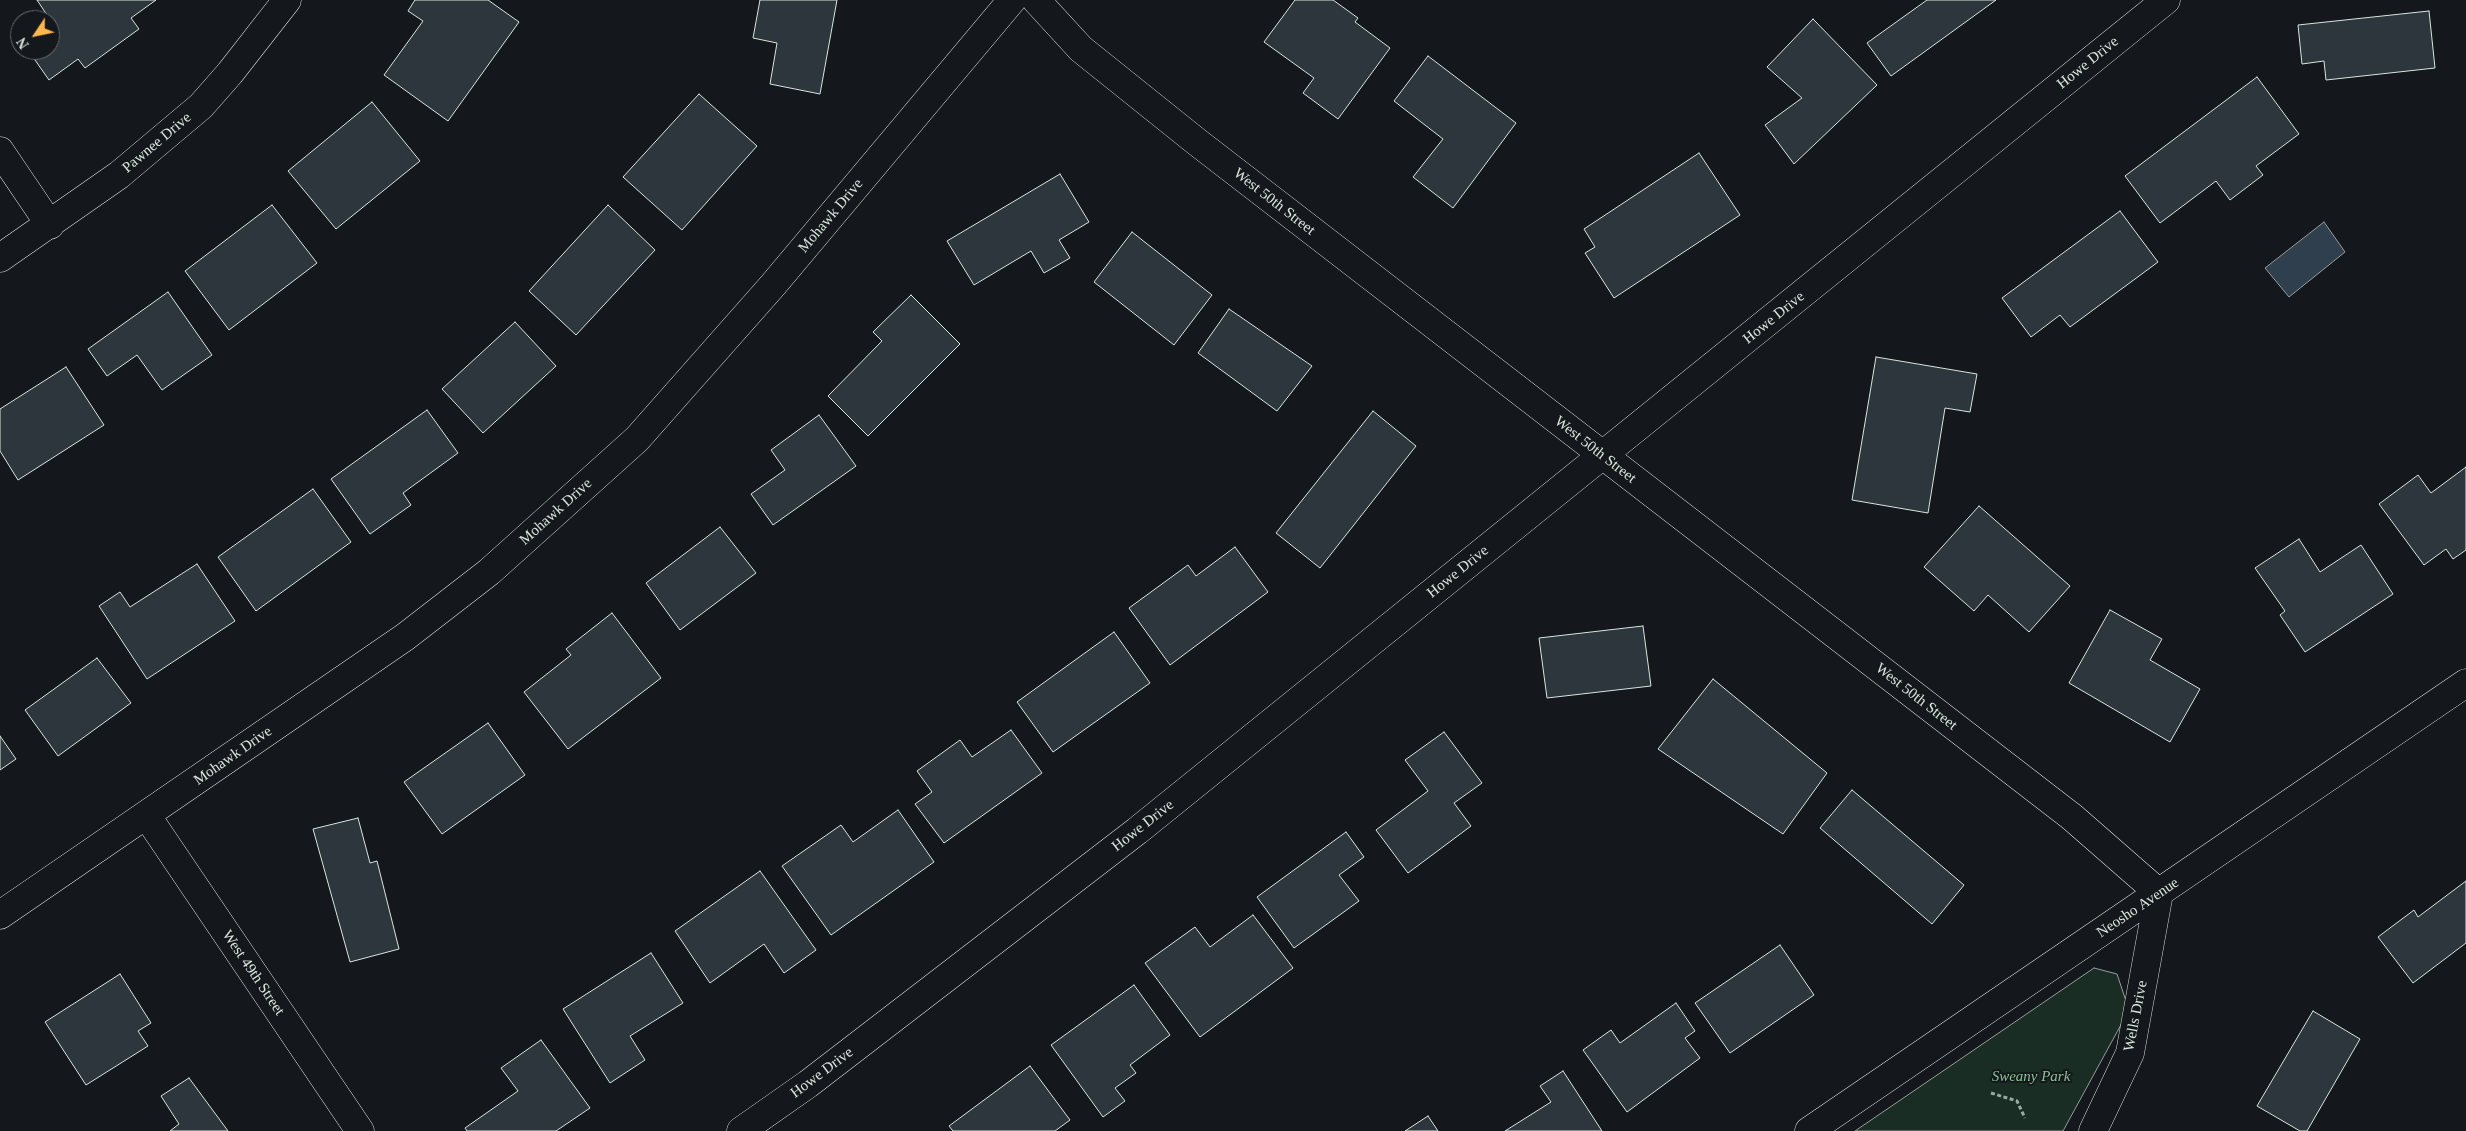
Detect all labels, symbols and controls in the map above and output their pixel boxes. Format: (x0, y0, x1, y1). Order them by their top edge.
north arrow (10, 10, 60, 60)
street label: Howe Drive (2054, 33, 2122, 93)
text: N (14, 35, 32, 51)
street label: Pawnee Drive (119, 109, 195, 177)
street label: West 50th Street (1230, 165, 1318, 239)
street label: Mohawk Drive (795, 175, 867, 257)
street label: Howe Drive (1740, 288, 1808, 348)
street label: West 50th Street (1551, 413, 1639, 487)
street label: Mohawk Drive (516, 475, 596, 549)
street label: Howe Drive (1424, 542, 1492, 602)
street label: West 50th Street (1872, 660, 1960, 734)
street label: Mohawk Drive (190, 722, 276, 790)
street label: Howe Drive (1108, 796, 1178, 856)
street label: Neosho Avenue (2094, 874, 2182, 942)
street label: West 49th Street (218, 927, 288, 1019)
street label: Wells Drive (2120, 979, 2152, 1053)
street label: Howe Drive (787, 1044, 857, 1102)
park label: Sweany Park (1992, 1068, 2070, 1086)

